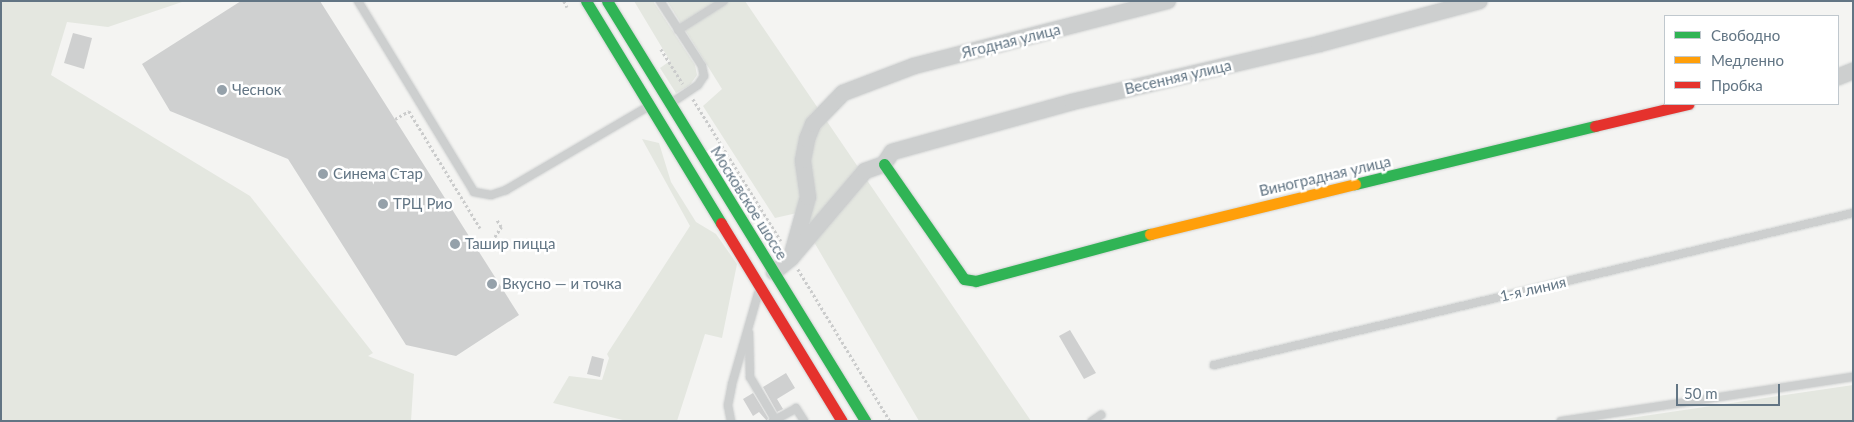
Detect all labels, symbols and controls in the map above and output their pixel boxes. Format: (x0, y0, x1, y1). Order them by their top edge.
legend (1664, 15, 1839, 105)
street label: Ягодная улица (960, 20, 1062, 62)
text: Свободно (1711, 26, 1780, 44)
text: Медленно (1711, 51, 1784, 69)
street label: Весенняя улица (1123, 56, 1233, 98)
text: Пробка (1711, 76, 1763, 94)
place label: Чеснок (232, 81, 281, 99)
marker: Чеснок (216, 84, 228, 96)
street label: Московское шоссе (707, 143, 791, 263)
street label: Виноградная улица (1257, 152, 1393, 200)
place label: Синема Стар (333, 165, 423, 183)
marker: Синема Стар (317, 168, 329, 180)
place label: ТРЦ Рио (393, 195, 452, 213)
marker: ТРЦ Рио (377, 198, 389, 210)
place label: Ташир пицца (465, 235, 555, 253)
marker: Ташир пицца (449, 238, 461, 250)
street label: 1-я линия (1498, 273, 1568, 305)
place label: Вкусно — и точка (502, 275, 622, 293)
marker: Вкусно — и точка (486, 278, 498, 290)
scale bar (1679, 374, 1783, 406)
text: 50 m (1684, 384, 1718, 402)

